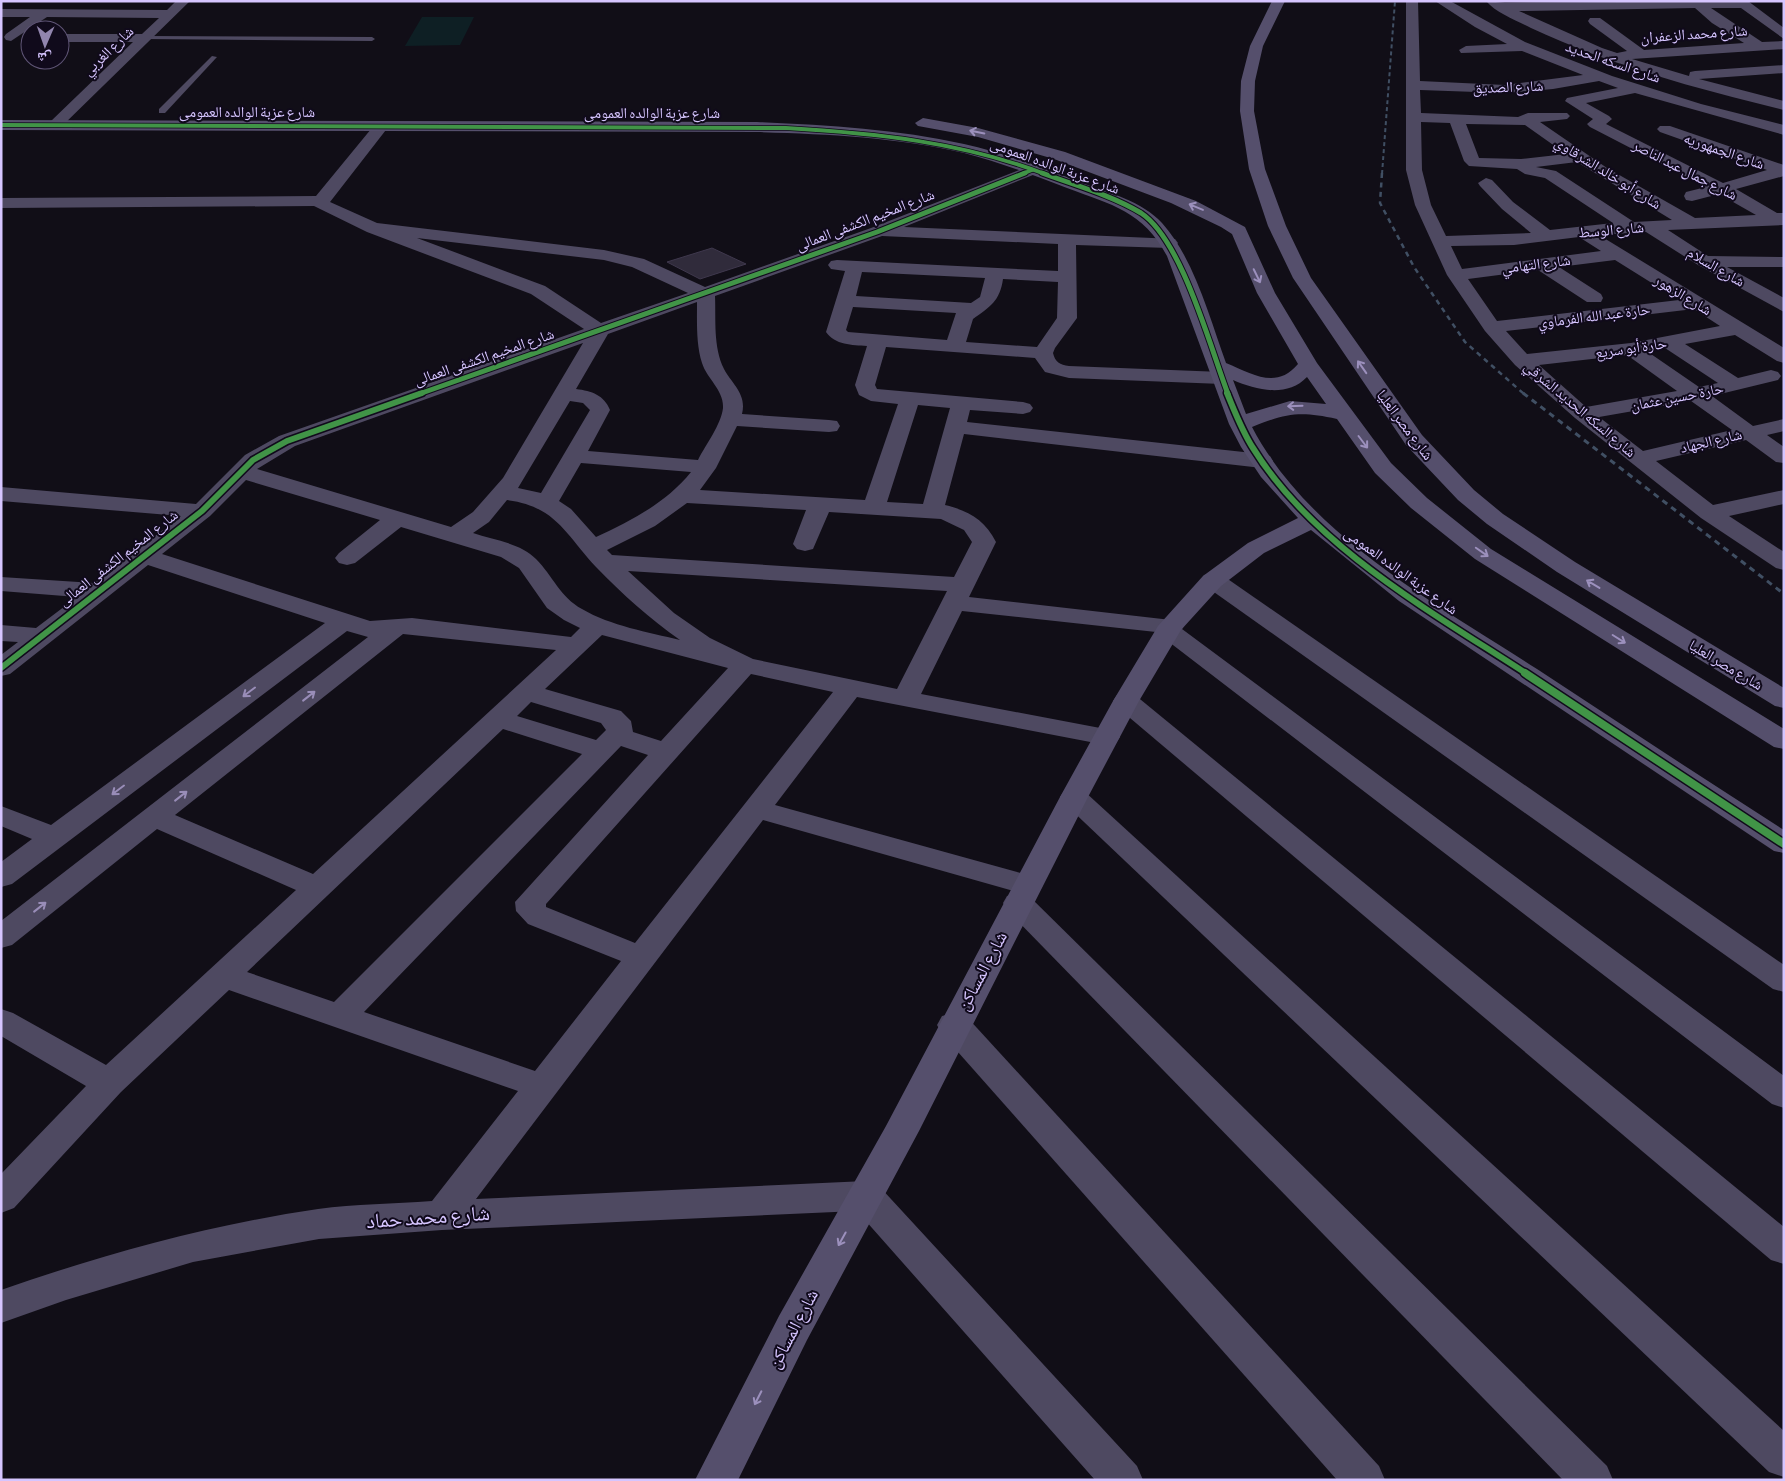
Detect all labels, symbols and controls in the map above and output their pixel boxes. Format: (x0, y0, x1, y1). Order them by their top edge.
north arrow (20, 20, 70, 70)
street label: شارع محمد الزعفران (1640, 21, 1748, 48)
street label: شارع الغربي (79, 22, 139, 82)
street label: شارع السكه الحديد (1563, 37, 1663, 88)
text: ش (37, 49, 52, 66)
street label: شارع الصديق (1472, 77, 1544, 98)
street label: شارع عزبة الوالده العمومى (179, 103, 315, 122)
street label: شارع عزبة الوالده العمومى (584, 104, 720, 123)
one-way arrow (969, 127, 985, 137)
street label: شارع الجمهوريه (1681, 129, 1767, 174)
street label: شارع أبو خالد الشرقاوي (1550, 133, 1665, 215)
street label: شارع عزبة الوالده العمومى (988, 134, 1122, 199)
street label: شارع جمال عبد الناصر (1628, 135, 1740, 205)
street label: شارع المخيم الكشفى العمالى (793, 185, 937, 256)
one-way arrow (1189, 201, 1204, 210)
street label: شارع الوسط (1577, 218, 1645, 243)
street label: شارع السلام (1683, 243, 1748, 292)
street label: شارع التهامي (1500, 251, 1572, 280)
one-way arrow (1253, 268, 1263, 283)
street label: شارع الزهور (1650, 270, 1715, 320)
street label: حارة عبد الله الفرماوي (1537, 300, 1652, 335)
street label: شارع المخيم الكشفى العمالى (412, 325, 557, 390)
street label: حارة أبو سريع (1594, 334, 1669, 363)
street label: شارع السكه الحديد الشرقي (1519, 357, 1640, 463)
one-way arrow (1357, 360, 1367, 374)
street label: حارة حسين عثمان (1629, 379, 1726, 416)
street label: شارع مصر العليا (1372, 386, 1437, 464)
one-way arrow (1287, 401, 1304, 411)
street label: شارع الجهاد (1678, 425, 1744, 458)
one-way arrow (1358, 435, 1369, 448)
street label: شارع المخيم الكشفى العمالى (55, 506, 182, 611)
street label: شارع عزبة الوالده العمومى (1340, 524, 1462, 619)
one-way arrow (1474, 547, 1488, 557)
one-way arrow (1586, 578, 1600, 588)
one-way arrow (1612, 634, 1626, 644)
street label: شارع مصر العليا (1685, 636, 1766, 695)
one-way arrow (243, 687, 256, 698)
one-way arrow (302, 690, 315, 701)
one-way arrow (111, 785, 125, 795)
one-way arrow (174, 791, 187, 802)
one-way arrow (33, 902, 46, 913)
street label: شارع المساكن (952, 928, 1012, 1014)
street label: شارع محمد حماد (365, 1200, 491, 1234)
one-way arrow (837, 1231, 846, 1246)
street label: شارع المساكن (763, 1286, 823, 1372)
one-way arrow (753, 1390, 762, 1405)

